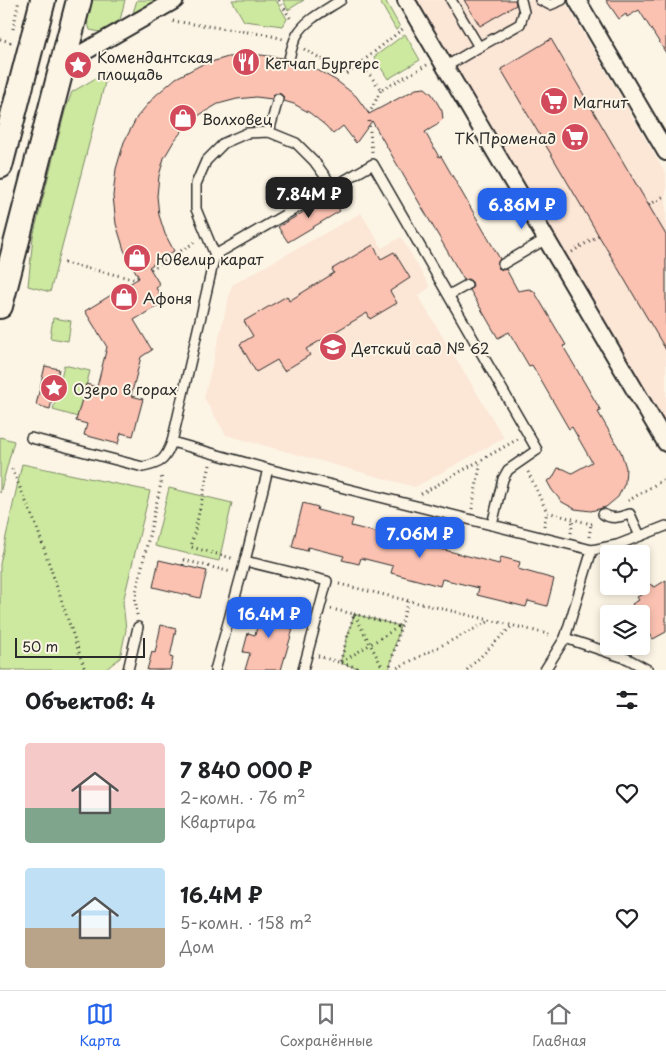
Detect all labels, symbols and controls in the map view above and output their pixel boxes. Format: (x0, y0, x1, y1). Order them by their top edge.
place label: Комендантская площадь (97, 45, 213, 85)
restaurant icon: Кетчап Бургерс (231, 47, 261, 77)
place icon: Комендантская площадь (63, 50, 93, 80)
place label: Кетчап Бургерс (265, 51, 379, 74)
supermarket icon: Магнит (539, 86, 569, 116)
place label: Магнит (573, 90, 628, 113)
shop icon: Волховец (168, 103, 198, 133)
place label: Волховец (202, 107, 273, 130)
supermarket icon: ТК Променад (560, 122, 590, 152)
place label: ТК Променад (455, 126, 556, 149)
pin: 7.84M ₽ (263, 176, 355, 219)
text: 7.84M ₽ (277, 181, 341, 205)
pin: 6.86M ₽ (476, 188, 568, 230)
text: 6.86M ₽ (489, 192, 555, 216)
shop icon: Ювелир карат (122, 243, 152, 273)
place label: Ювелир карат (156, 247, 264, 270)
shop icon: Афоня (109, 282, 139, 312)
place label: Афоня (143, 286, 192, 309)
school or university icon: Детский сад № 62 (318, 332, 348, 362)
place label: Детский сад № 62 (351, 336, 489, 359)
place icon: Озеро в горах (39, 373, 69, 403)
place label: Озеро в горах (73, 377, 177, 400)
pin: 7.06M ₽ (374, 516, 466, 559)
text: 7.06M ₽ (387, 521, 453, 545)
map controls (600, 545, 650, 655)
button: locate (600, 545, 650, 595)
pin: 16.4M ₽ (223, 596, 315, 639)
text: 16.4M ₽ (238, 601, 300, 625)
button: layers (600, 605, 650, 655)
scale bar (15, 635, 145, 658)
text: 50 m (22, 636, 58, 657)
text: Объектов: 4 (25, 684, 155, 716)
icon: filters (613, 686, 641, 714)
text: 7 840 000 ₽ (180, 753, 312, 785)
icon: home (65, 763, 125, 823)
icon: heart (613, 779, 641, 807)
text: 2-комн. · 76 m² (180, 785, 305, 809)
text: Квартира (180, 809, 255, 833)
text: 16.4M ₽ (180, 878, 263, 910)
icon: home (65, 888, 125, 948)
icon: heart (613, 904, 641, 932)
text: 5-комн. · 158 m² (180, 910, 312, 934)
text: Дом (180, 934, 214, 958)
tab: Карта (80, 1000, 121, 1051)
tab: Сохранённые (280, 1000, 373, 1051)
tab: Главная (532, 1000, 586, 1051)

